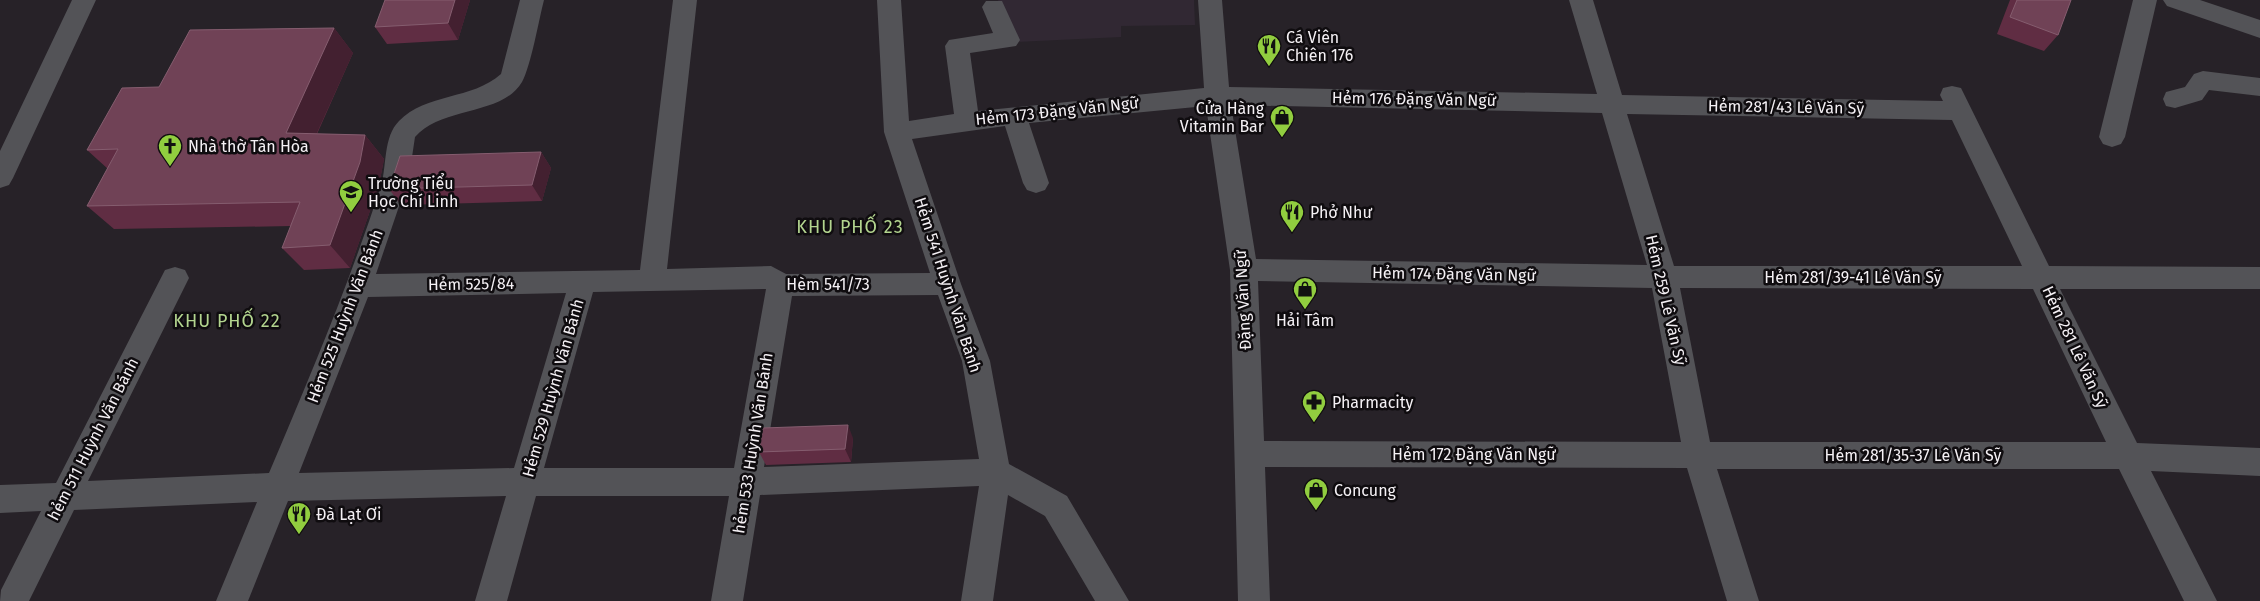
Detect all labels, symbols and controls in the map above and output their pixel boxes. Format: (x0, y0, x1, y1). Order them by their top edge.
place label: Cá Viên Chiên 176 (1286, 28, 1353, 65)
restaurant icon: Cá Viên Chiên 176 (1256, 33, 1282, 67)
street label: Hẻm 176 Đặng Văn Ngữ (1332, 88, 1497, 110)
street label: Hẻm 173 Đặng Văn Ngữ (975, 93, 1140, 129)
street label: Hẻm 281/43 Lê Văn Sỹ (1708, 96, 1864, 118)
place label: Cửa Hàng Vitamin Bar (1180, 99, 1265, 136)
shop icon: Cửa Hàng Vitamin Bar (1269, 104, 1295, 138)
church icon: Nhà thờ Tân Hòa (157, 133, 183, 167)
place label: Nhà thờ Tân Hòa (188, 137, 309, 156)
place label: Trường Tiểu Học Chí Linh (368, 173, 458, 211)
school or university icon: Trường Tiểu Học Chí Linh (338, 179, 364, 213)
street label: Hẻm 541 Huỳnh Văn Bánh (911, 195, 985, 375)
restaurant icon: Phở Như (1279, 199, 1305, 233)
place label: Phở Như (1310, 203, 1372, 222)
district label: KHU PHỐ 23 (796, 213, 904, 238)
street label: Hẻm 525 Huỳnh Văn Bánh (303, 227, 387, 405)
street label: Hẻm 259 Lê Văn Sỹ (1642, 233, 1690, 367)
street label: Đặng Văn Ngữ (1231, 249, 1255, 351)
street label: Hẻm 174 Đặng Văn Ngữ (1372, 263, 1537, 285)
street label: Hẻm 281/39-41 Lê Văn Sỹ (1764, 268, 1942, 287)
street label: Hẻm 525/84 (428, 274, 515, 294)
street label: Hèm 541/73 (786, 275, 870, 294)
shop icon: Hải Tâm (1292, 276, 1318, 310)
street label: Hẻm 281 Lê Văn Sỹ (2038, 283, 2112, 411)
street label: Hẻm 529 Huỳnh Văn Bánh (518, 297, 588, 479)
district label: KHU PHỐ 22 (173, 307, 281, 332)
place label: Hải Tâm (1276, 311, 1334, 330)
street label: hẻm 533 Huỳnh Văn Bánh (729, 351, 777, 535)
street label: hẻm 511 Huỳnh Văn Bánh (44, 355, 142, 523)
pharmacy icon: Pharmacity (1301, 389, 1327, 423)
place label: Pharmacity (1332, 393, 1414, 412)
street label: Hẻm 172 Đặng Văn Ngữ (1392, 445, 1556, 464)
street label: Hẻm 281/35-37 Lê Văn Sỹ (1825, 446, 2002, 465)
shop icon: Concung (1303, 477, 1329, 511)
place label: Concung (1334, 481, 1397, 500)
restaurant icon: Đà Lạt Ơi (286, 501, 312, 535)
place label: Đà Lạt Ơi (316, 505, 382, 524)

